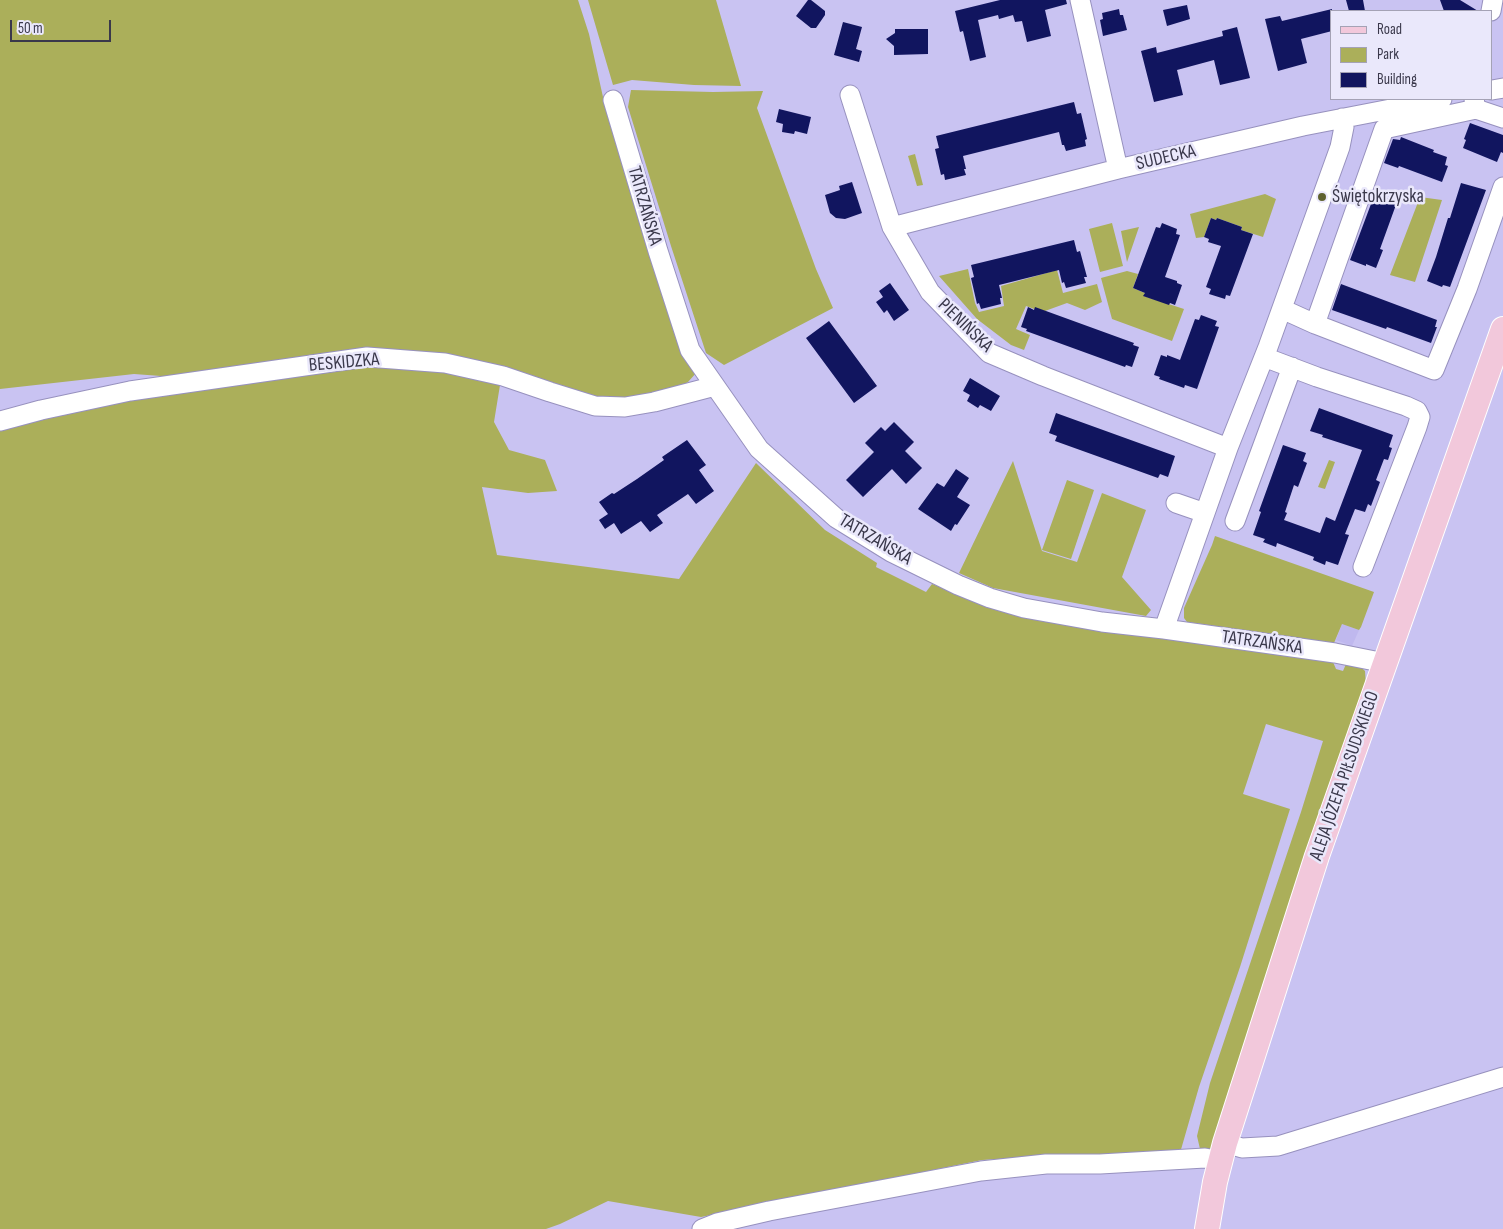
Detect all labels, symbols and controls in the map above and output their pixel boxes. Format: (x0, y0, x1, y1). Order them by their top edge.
scale bar (12, 10, 114, 42)
legend (1330, 10, 1493, 100)
text: 50 m (18, 19, 43, 38)
text: Road (1377, 20, 1402, 39)
text: Park (1377, 45, 1399, 64)
text: Building (1377, 70, 1417, 89)
street label: SUDECKA (1134, 140, 1198, 176)
street label: TATRZAŃSKA (622, 164, 666, 248)
place label: Świętokrzyska (1332, 186, 1424, 208)
marker: Świętokrzyska (1316, 191, 1328, 203)
street label: PIENIŃSKA (933, 294, 997, 358)
street label: BESKIDZKA (308, 349, 380, 377)
street label: TATRZAŃSKA (834, 509, 916, 571)
street label: TATRZAŃSKA (1220, 626, 1304, 660)
street label: ALEJA JÓZEFA PIŁSUDSKIEGO (1305, 688, 1385, 864)

